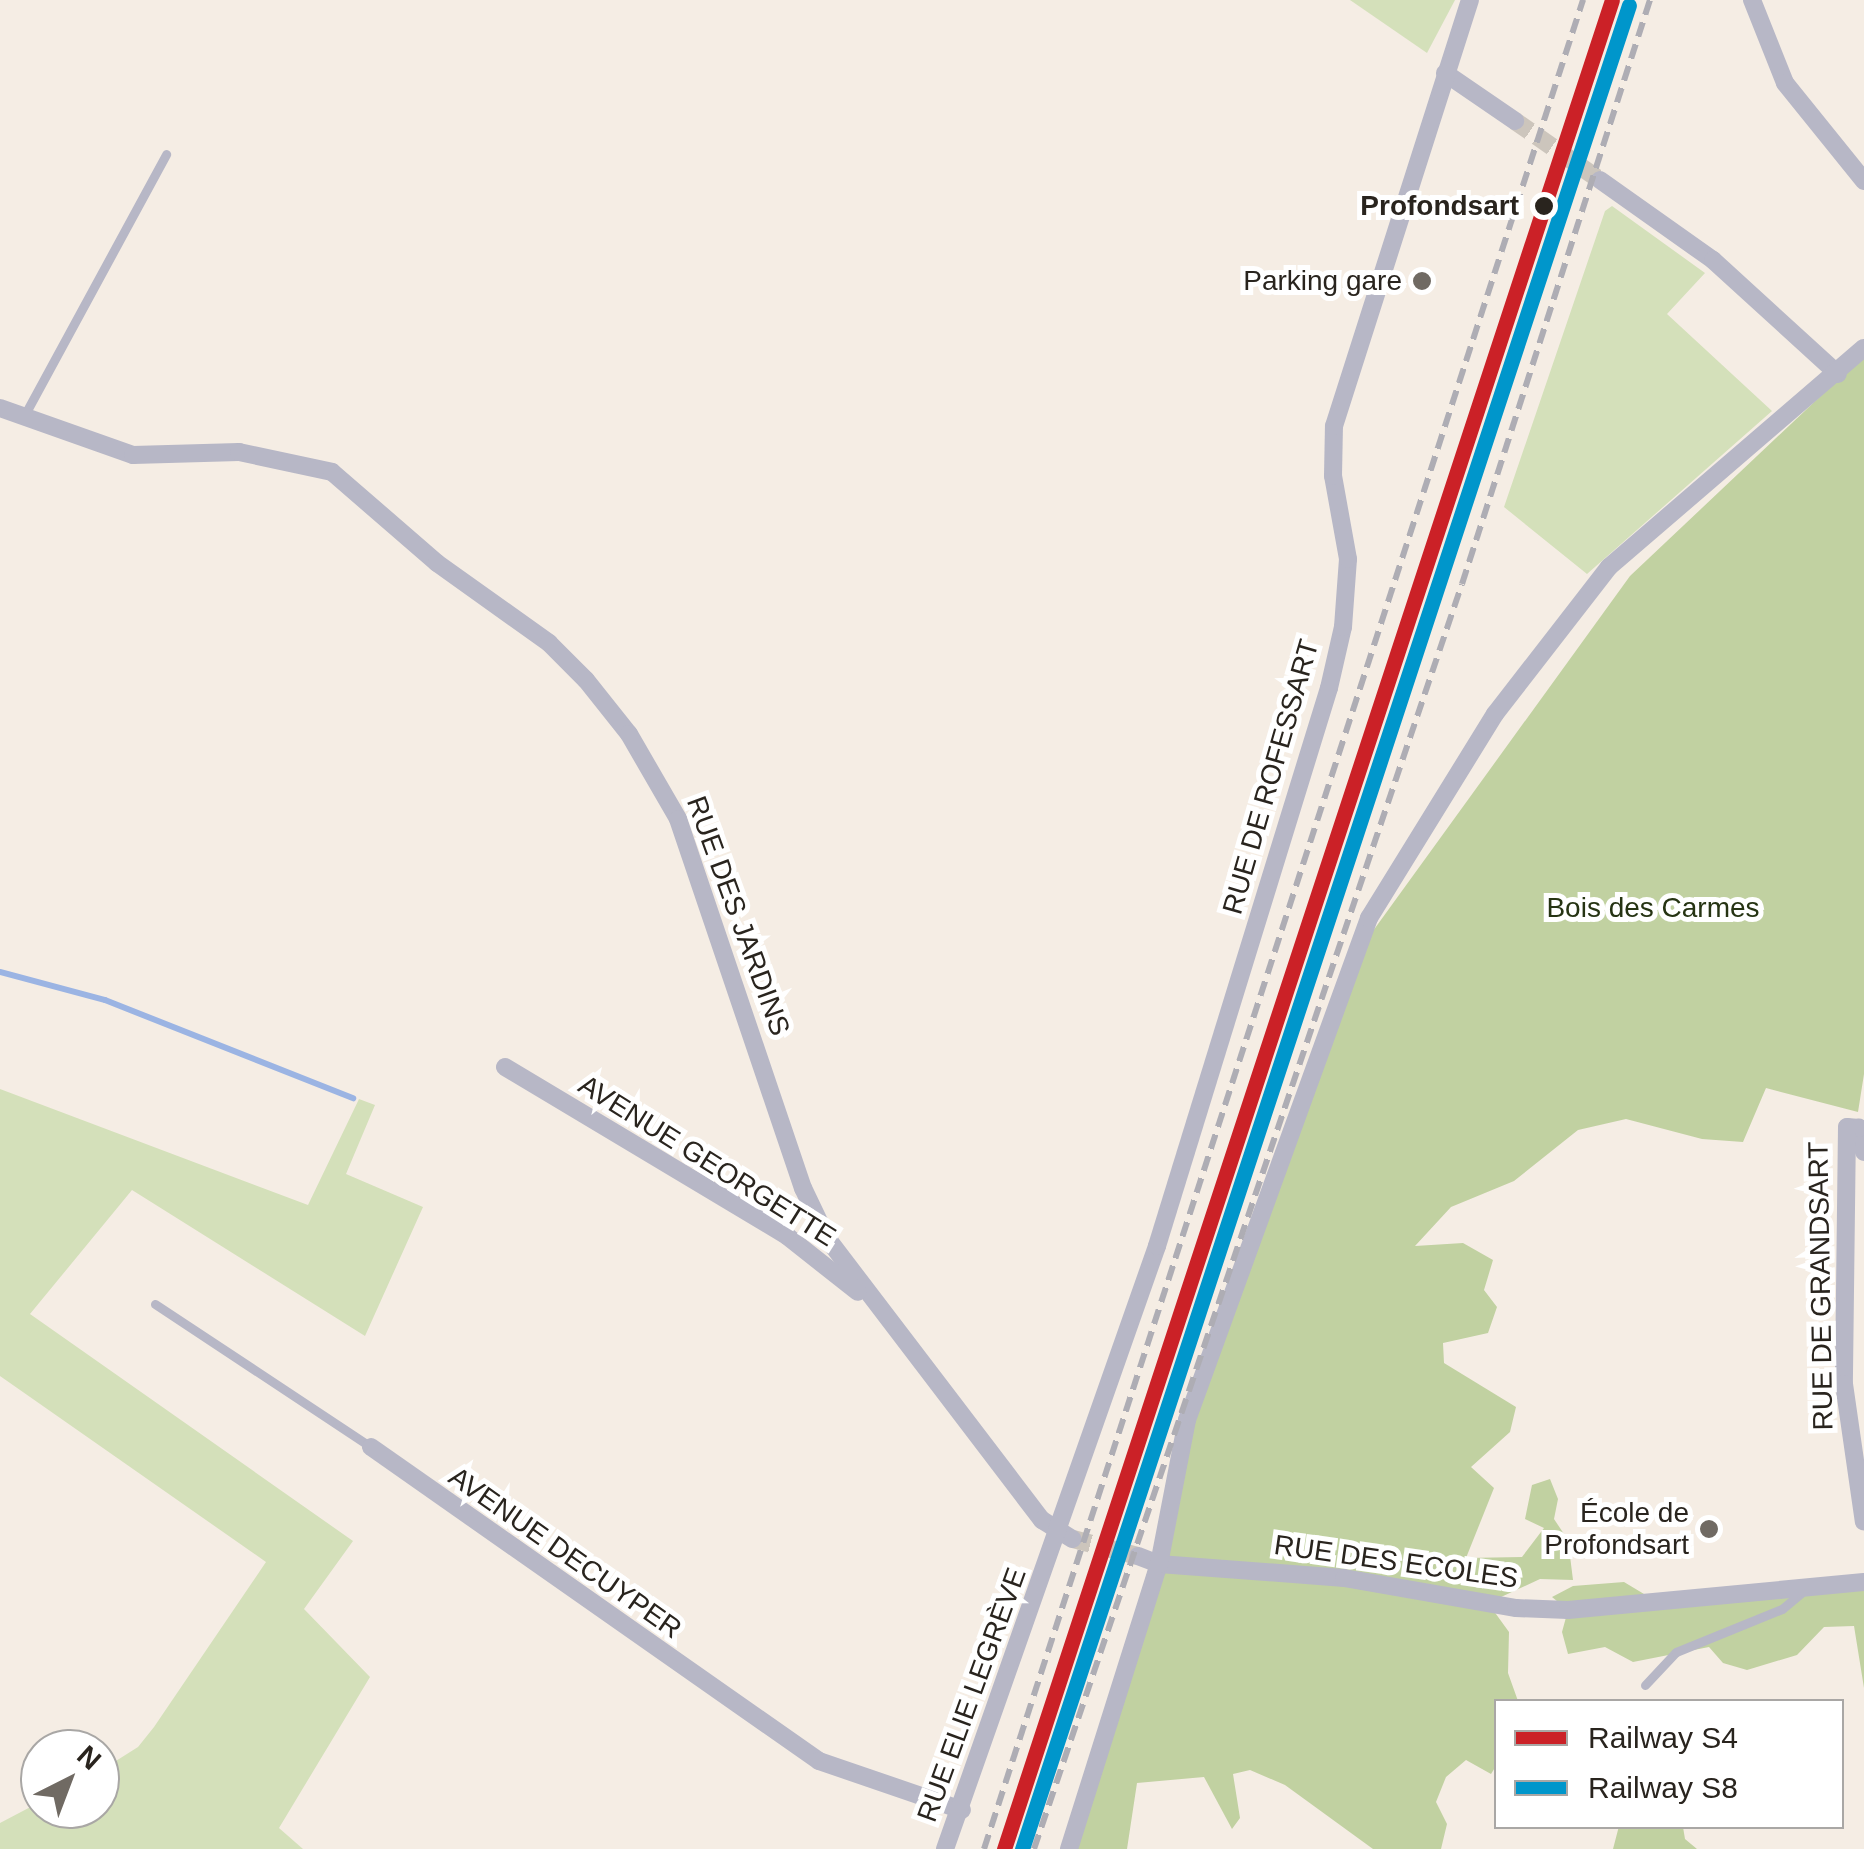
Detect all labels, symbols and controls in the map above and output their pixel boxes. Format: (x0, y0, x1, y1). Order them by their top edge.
place label: Profondsart (1360, 189, 1519, 223)
marker: Profondsart (1528, 190, 1560, 222)
place label: Parking gare (1243, 264, 1402, 298)
marker: Parking gare (1411, 270, 1433, 292)
street label: RUE DE ROFESSART (1216, 636, 1326, 918)
street label: RUE DES JARDINS (679, 792, 797, 1040)
park label: Bois des Carmes (1546, 891, 1760, 925)
street label: AVENUE GEORGETTE (572, 1068, 842, 1254)
street label: RUE DE GRANDSART (1802, 1141, 1840, 1431)
street label: AVENUE DECUYPER (442, 1460, 688, 1646)
place label: École de Profondsart (1544, 1496, 1689, 1562)
marker: École de Profondsart (1698, 1518, 1720, 1540)
street label: RUE DES ECOLES (1272, 1528, 1520, 1596)
street label: RUE ELIE LEGRÈVE (910, 1563, 1034, 1827)
legend (1494, 1699, 1844, 1829)
text: Railway S4 (1588, 1721, 1738, 1754)
north arrow (20, 1729, 120, 1829)
text: N (71, 1740, 107, 1776)
text: Railway S8 (1588, 1771, 1738, 1804)

